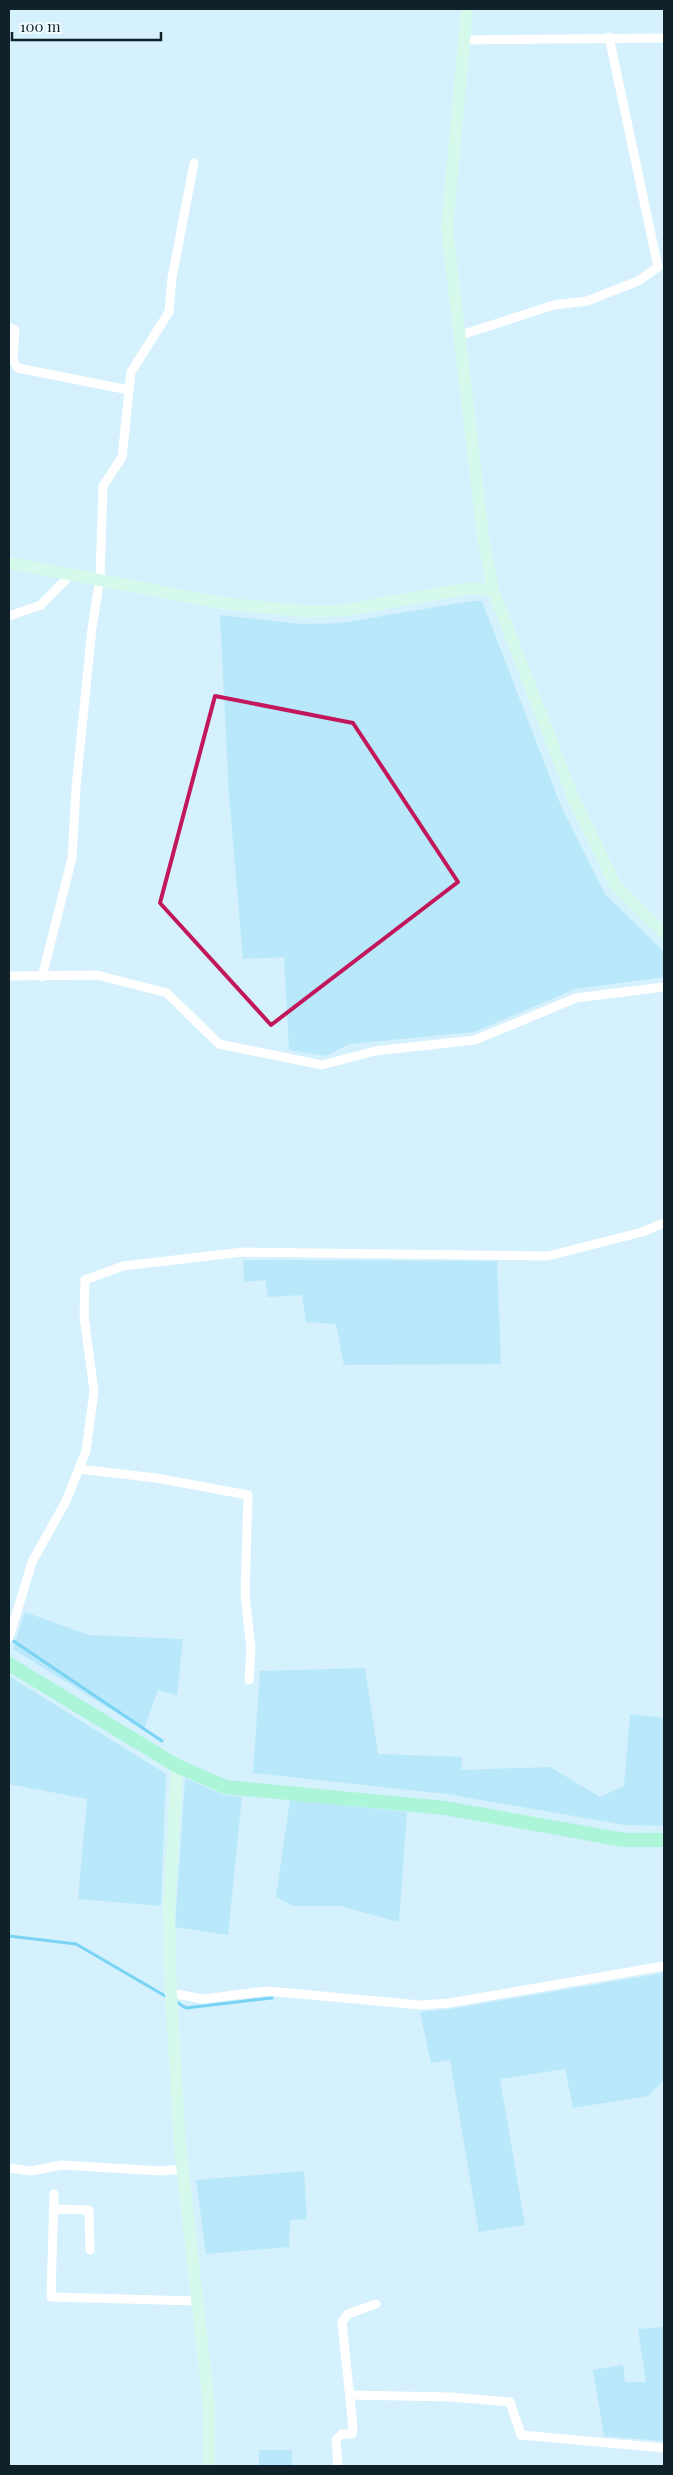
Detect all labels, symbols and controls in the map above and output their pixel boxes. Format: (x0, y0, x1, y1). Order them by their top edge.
scale bar (12, 10, 161, 42)
text: 100 m (20, 16, 61, 36)

